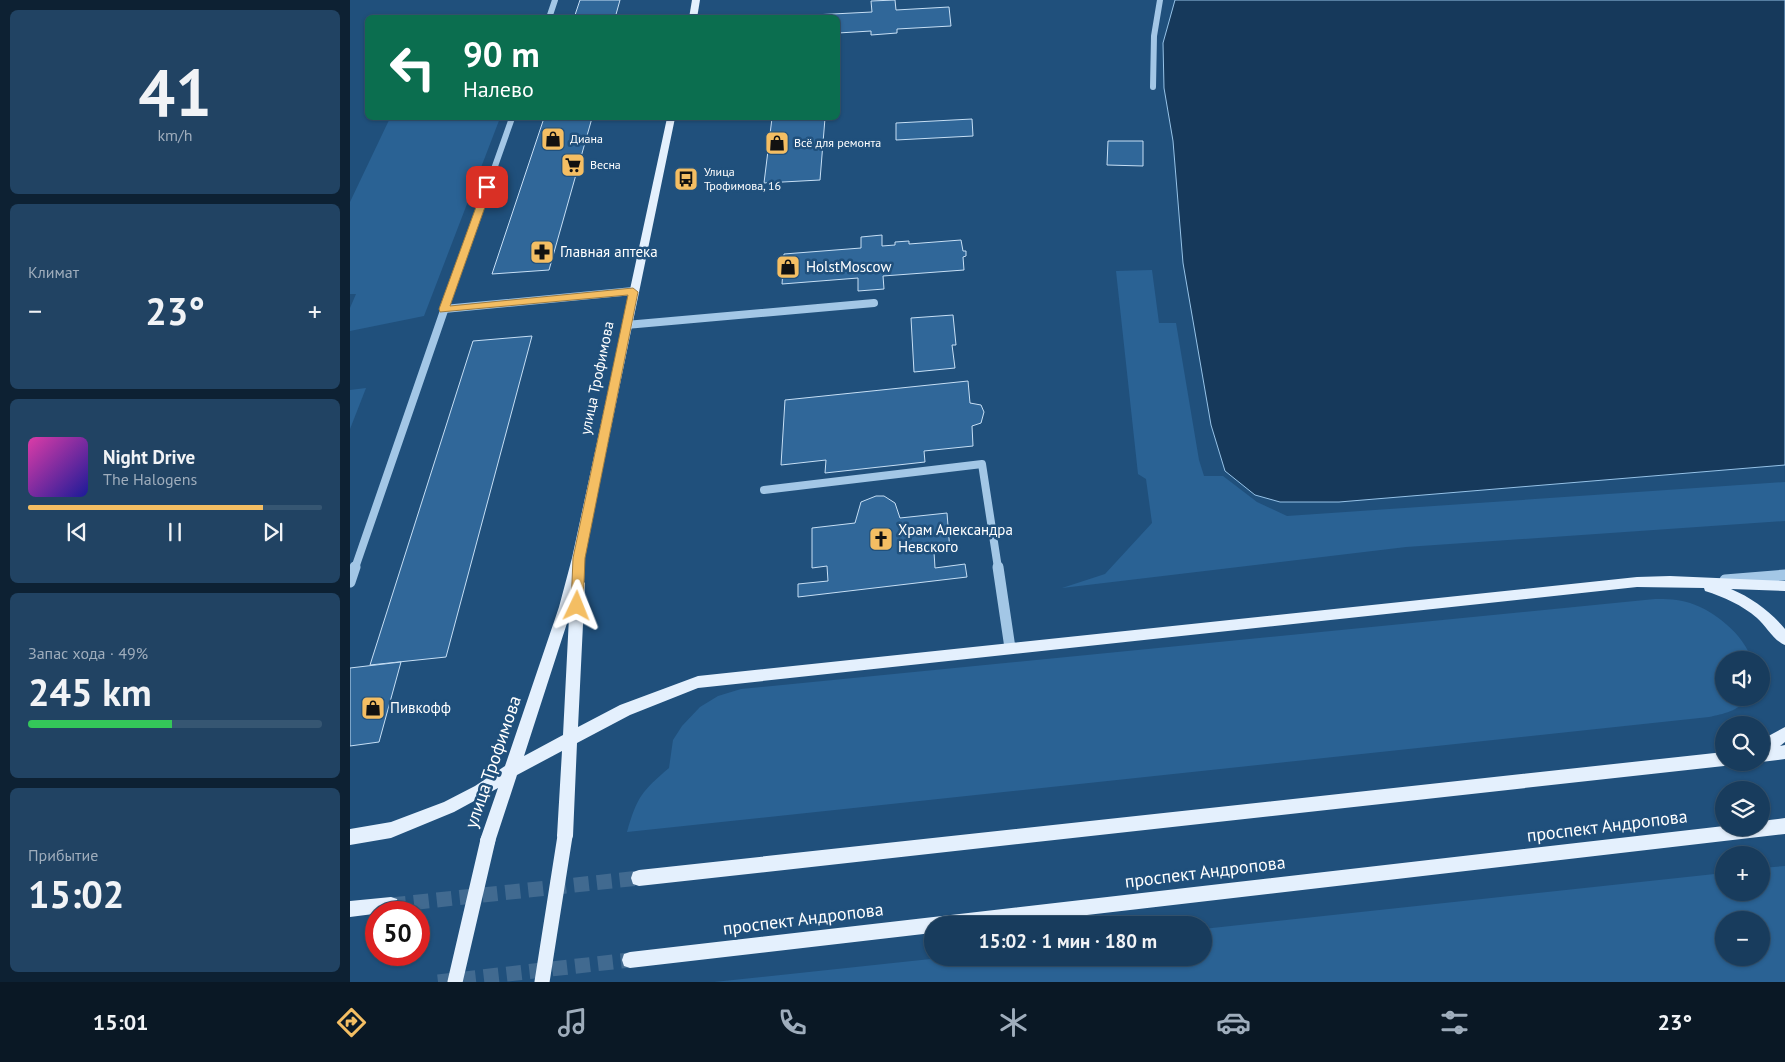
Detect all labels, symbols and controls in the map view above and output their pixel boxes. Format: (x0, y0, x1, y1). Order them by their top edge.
text: 90 m (463, 31, 540, 77)
icon: left (380, 35, 445, 100)
text: 41 (138, 50, 212, 134)
text: Налево (463, 75, 534, 103)
text: km/h (157, 125, 193, 145)
shop icon: Диана (540, 126, 566, 152)
shop icon: Всё для ремонта (764, 130, 790, 156)
place label: Диана (570, 131, 603, 146)
place label: Всё для ремонта (794, 135, 881, 150)
supermarket icon: Весна (560, 152, 586, 178)
place label: Весна (590, 157, 621, 172)
place label: Улица Трофимова, 16 (704, 164, 781, 193)
pin (466, 166, 508, 208)
bus stop icon: Улица Трофимова, 16 (673, 166, 699, 192)
icon: arrive (473, 173, 501, 201)
pharmacy icon: Главная аптека (529, 239, 555, 265)
place label: Главная аптека (560, 242, 658, 261)
shop icon: HolstMoscow (775, 254, 801, 280)
place label: HolstMoscow (806, 257, 891, 276)
text: Климат (28, 262, 79, 282)
text: 23° (145, 286, 205, 335)
text: − (28, 292, 42, 329)
text: + (308, 292, 322, 329)
street label: улица Трофимова (575, 319, 618, 436)
text: Night Drive (103, 445, 195, 469)
text: The Halogens (103, 469, 197, 489)
icon: previous (63, 518, 91, 546)
icon: pause (161, 518, 189, 546)
icon: next (259, 518, 287, 546)
place label: Храм Александра Невского (898, 520, 1013, 556)
church icon: Храм Александра Невского (868, 526, 894, 552)
position arrow (550, 579, 602, 631)
text: Запас хода · 49% (28, 643, 148, 663)
map controls (1715, 651, 1770, 966)
button: sound (1715, 651, 1770, 706)
text: 245 km (28, 667, 152, 716)
street label: улица Трофимова (459, 693, 526, 831)
shop icon: Пивкофф (360, 695, 386, 721)
place label: Пивкофф (390, 698, 451, 717)
button: search (1715, 716, 1770, 771)
button: layers (1715, 781, 1770, 836)
street label: проспект Андропова (1525, 804, 1689, 847)
text: Прибытие (28, 845, 98, 865)
button: + (1715, 846, 1770, 901)
street label: проспект Андропова (1123, 850, 1287, 893)
text: 15:02 (28, 869, 124, 918)
street label: проспект Андропова (721, 897, 885, 940)
speed limit sign: 50 (365, 901, 430, 966)
button: − (1715, 911, 1770, 966)
text: 15:02 · 1 мин · 180 m (979, 929, 1157, 953)
icon: directions (334, 1005, 369, 1040)
icon: music (555, 1005, 590, 1040)
icon: phone (775, 1005, 810, 1040)
icon: climate (996, 1005, 1031, 1040)
icon: car (1216, 1005, 1251, 1040)
icon: filters (1437, 1005, 1472, 1040)
text: 15:01 (93, 1008, 149, 1036)
text: 23° (1658, 1008, 1692, 1036)

